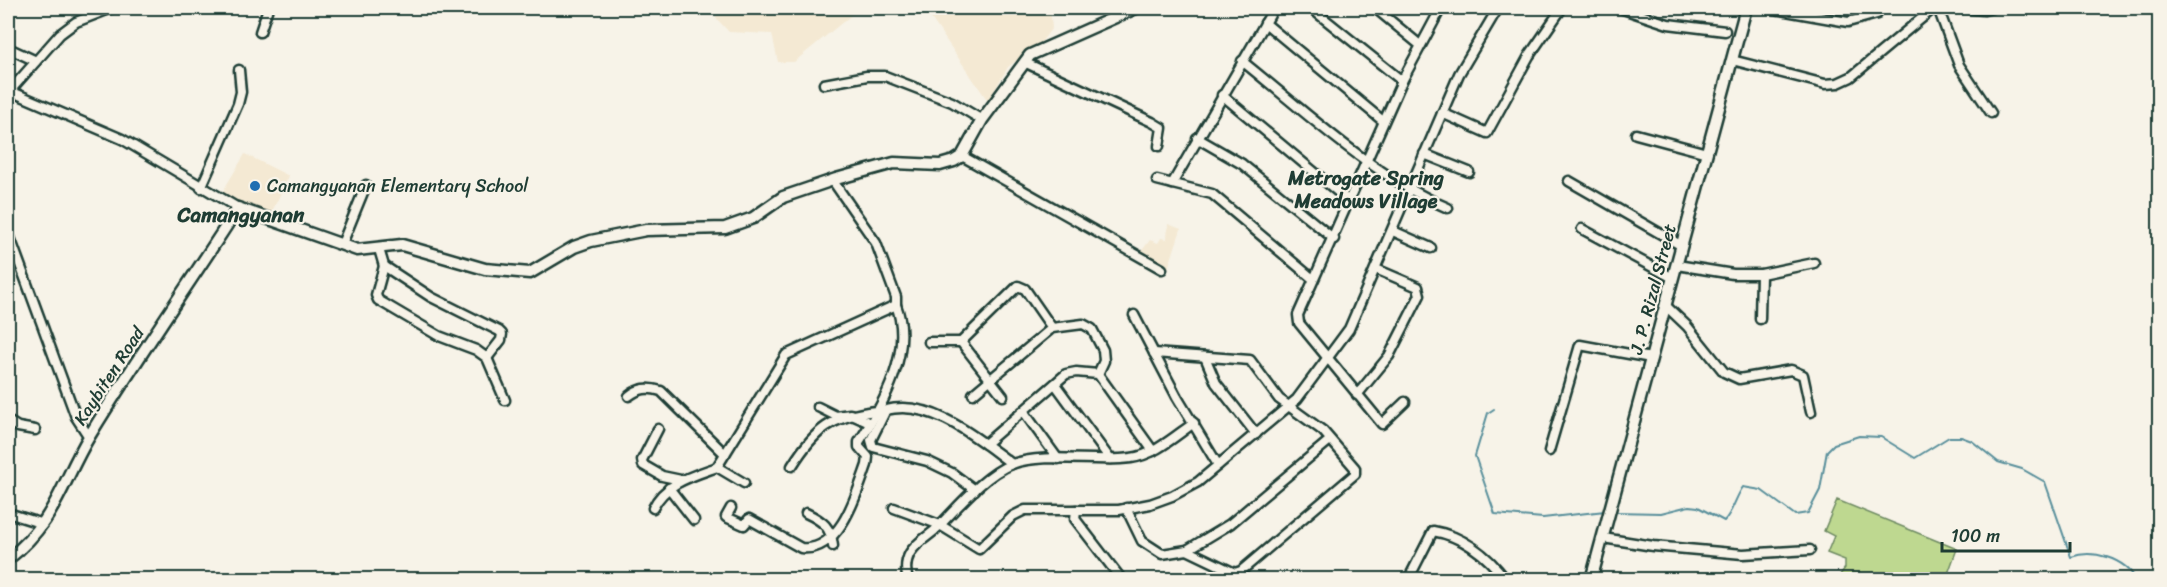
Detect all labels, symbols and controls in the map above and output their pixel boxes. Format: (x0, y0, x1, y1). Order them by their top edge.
district label: Metrogate Spring Meadows Village (1287, 161, 1444, 219)
place label: Camangyanan Elementary School (267, 170, 529, 202)
marker: Camangyanan Elementary School (248, 179, 262, 193)
district label: Camangyanan (177, 196, 305, 234)
street label: J. P. Rizal Street (1620, 220, 1686, 359)
street label: Kaybiten Road (65, 319, 154, 432)
scale bar (1942, 515, 2070, 553)
text: 100 m (1951, 520, 2000, 552)

